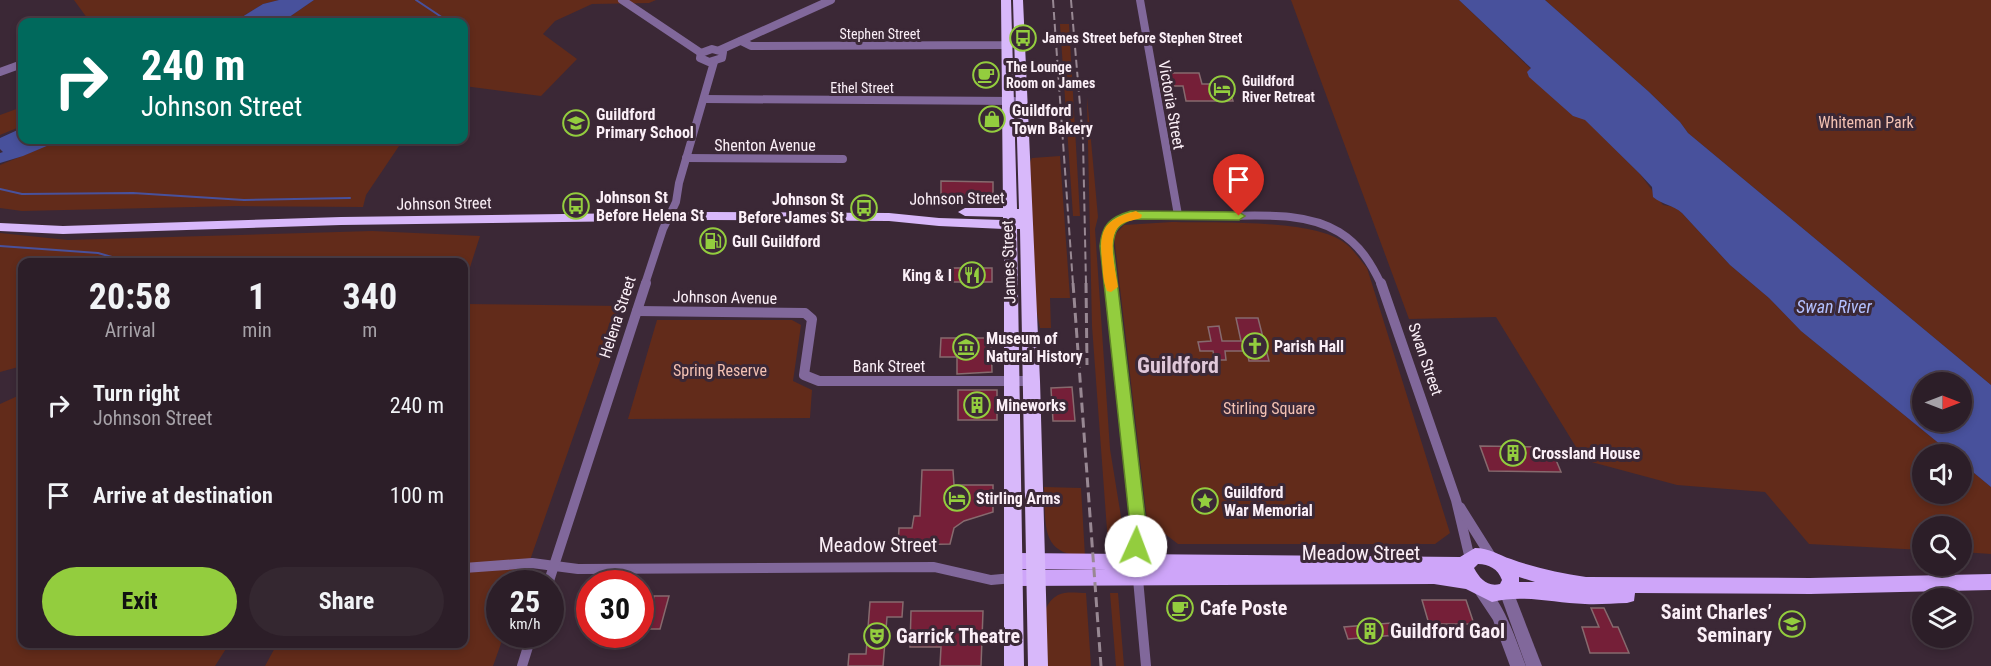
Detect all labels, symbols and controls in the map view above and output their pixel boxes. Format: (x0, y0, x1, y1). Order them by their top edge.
bus stop icon: James Street before Stephen Street (1008, 23, 1038, 53)
street label: Stephen Street (840, 26, 921, 42)
place label: James Street before Stephen Street (1042, 30, 1242, 46)
text: 240 m (141, 41, 246, 90)
icon: right (42, 42, 120, 120)
place label: The Lounge Room on James (1006, 59, 1095, 91)
street label: Victoria Street (1154, 59, 1189, 151)
cafe icon: The Lounge Room on James (971, 60, 1001, 90)
place label: Guildford River Retreat (1242, 73, 1315, 105)
hotel icon: Guildford River Retreat (1207, 74, 1237, 104)
street label: Ethel Street (830, 80, 894, 96)
text: Johnson Street (141, 91, 302, 123)
place label: Guildford Town Bakery (1012, 101, 1093, 138)
shop icon: Guildford Town Bakery (977, 104, 1007, 134)
place label: Guildford Primary School (596, 105, 694, 142)
school or university icon: Guildford Primary School (561, 108, 591, 138)
park label: Whiteman Park (1818, 113, 1915, 132)
street label: Shenton Avenue (714, 136, 816, 155)
pin (1213, 154, 1264, 216)
icon: arrive (1222, 163, 1255, 196)
place label: Johnson St Before Helena St (596, 188, 704, 225)
street label: Johnson Street (909, 188, 1005, 209)
place label: Johnson St Before James St (738, 190, 844, 227)
bus stop icon: Johnson St Before Helena St (561, 191, 591, 221)
street label: Johnson Street (396, 193, 492, 214)
bus stop icon: Johnson St Before James St (849, 193, 879, 223)
street label: James Street (998, 220, 1019, 304)
fuel station icon: Gull Guildford (698, 226, 728, 256)
place label: Gull Guildford (732, 232, 821, 251)
restaurant icon: King & I (957, 260, 987, 290)
place label: King & I (902, 266, 952, 285)
street label: Helena Street (595, 273, 640, 361)
text: 20:58 (89, 276, 171, 318)
text: 1 (248, 276, 266, 318)
text: 340 (343, 276, 397, 318)
street label: Johnson Avenue (673, 287, 777, 308)
water label: Swan River (1796, 296, 1872, 317)
text: Arrival (105, 318, 156, 342)
text: min (242, 318, 272, 342)
text: m (362, 318, 377, 342)
street label: Swan Street (1404, 320, 1447, 398)
place label: Museum of Natural History (986, 329, 1083, 366)
church icon: Parish Hall (1240, 331, 1270, 361)
museum icon: Museum of Natural History (951, 332, 981, 362)
place label: Parish Hall (1274, 337, 1344, 356)
district label: Guildford (1137, 353, 1219, 378)
street label: Bank Street (853, 357, 926, 376)
park label: Spring Reserve (673, 361, 767, 380)
north arrow (1912, 372, 1972, 432)
map controls (1912, 372, 1972, 648)
text: Turn right (93, 381, 180, 406)
icon: right (42, 389, 75, 422)
building icon: Mineworks (962, 390, 992, 420)
text: 240 m (390, 393, 444, 418)
place label: Mineworks (996, 396, 1066, 415)
park label: Stirling Square (1223, 399, 1315, 418)
text: Johnson Street (93, 406, 212, 430)
building icon: Crossland House (1498, 438, 1528, 468)
place label: Crossland House (1532, 444, 1641, 463)
button: sound (1912, 444, 1972, 504)
icon: arrive (42, 479, 75, 512)
text: Arrive at destination (93, 483, 273, 508)
text: 100 m (390, 483, 444, 508)
hotel icon: Stirling Arms (942, 483, 972, 513)
place label: Guildford War Memorial (1224, 483, 1313, 520)
place icon: Guildford War Memorial (1190, 486, 1220, 516)
place label: Stirling Arms (976, 489, 1061, 508)
position arrow (1104, 514, 1168, 578)
button: search (1912, 516, 1972, 576)
street label: Meadow Street (819, 533, 937, 557)
street label: Meadow Street (1302, 541, 1420, 565)
button: Exit (42, 567, 237, 636)
button: Share (249, 567, 444, 636)
speed limit sign: 30 (576, 570, 654, 648)
text: 25 (510, 584, 540, 619)
button: layers (1912, 588, 1972, 648)
cafe icon: Cafe Poste (1165, 593, 1195, 623)
place label: Cafe Poste (1200, 596, 1287, 620)
place label: Saint Charles’ Seminary (1661, 600, 1772, 647)
school or university icon: Saint Charles’ Seminary (1777, 609, 1807, 639)
text: km/h (510, 615, 540, 633)
building icon: Guildford Gaol (1355, 616, 1385, 646)
place label: Guildford Gaol (1390, 619, 1505, 643)
theatre icon: Garrick Theatre (862, 621, 892, 651)
place label: Garrick Theatre (896, 624, 1020, 648)

